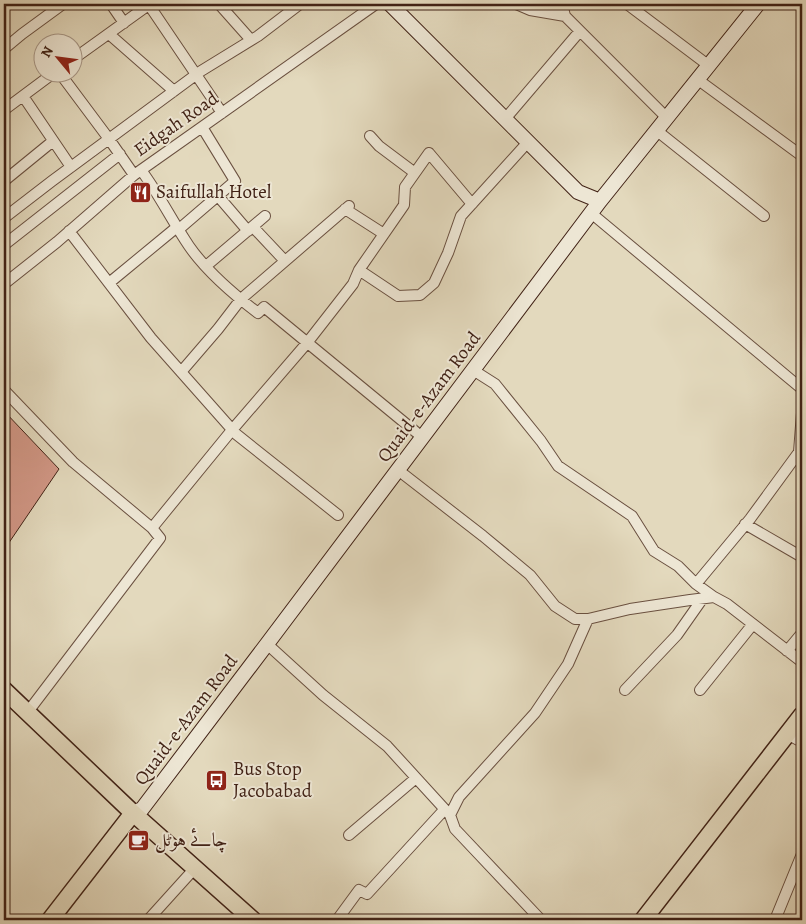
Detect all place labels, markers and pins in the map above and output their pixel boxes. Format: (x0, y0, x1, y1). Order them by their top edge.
place label: Saifullah Hotel (156, 179, 272, 205)
restaurant icon: Saifullah Hotel (128, 180, 152, 204)
place label: Bus Stop Jacobabad (233, 756, 313, 804)
bus stop icon: Bus Stop Jacobabad (205, 768, 229, 792)
place label: چائے ہوٹل (155, 827, 228, 853)
cafe icon: چائے ہوٹل (127, 828, 151, 852)

